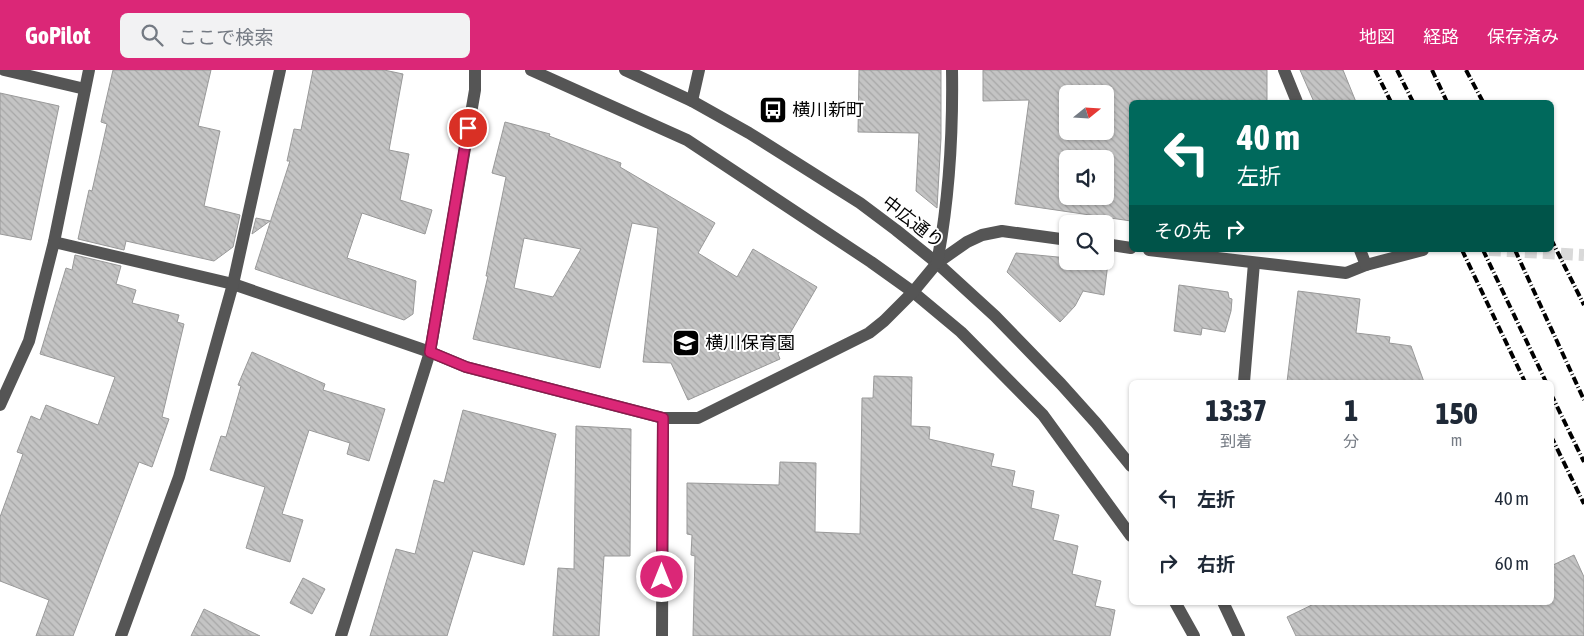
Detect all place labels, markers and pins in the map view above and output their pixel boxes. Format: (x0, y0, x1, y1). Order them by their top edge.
bus stop icon: 横川新町 (758, 95, 788, 125)
place label: 横川新町 (792, 99, 864, 120)
pin (447, 107, 489, 149)
school or university icon: 横川保育園 (671, 328, 701, 358)
place label: 横川保育園 (705, 332, 795, 353)

